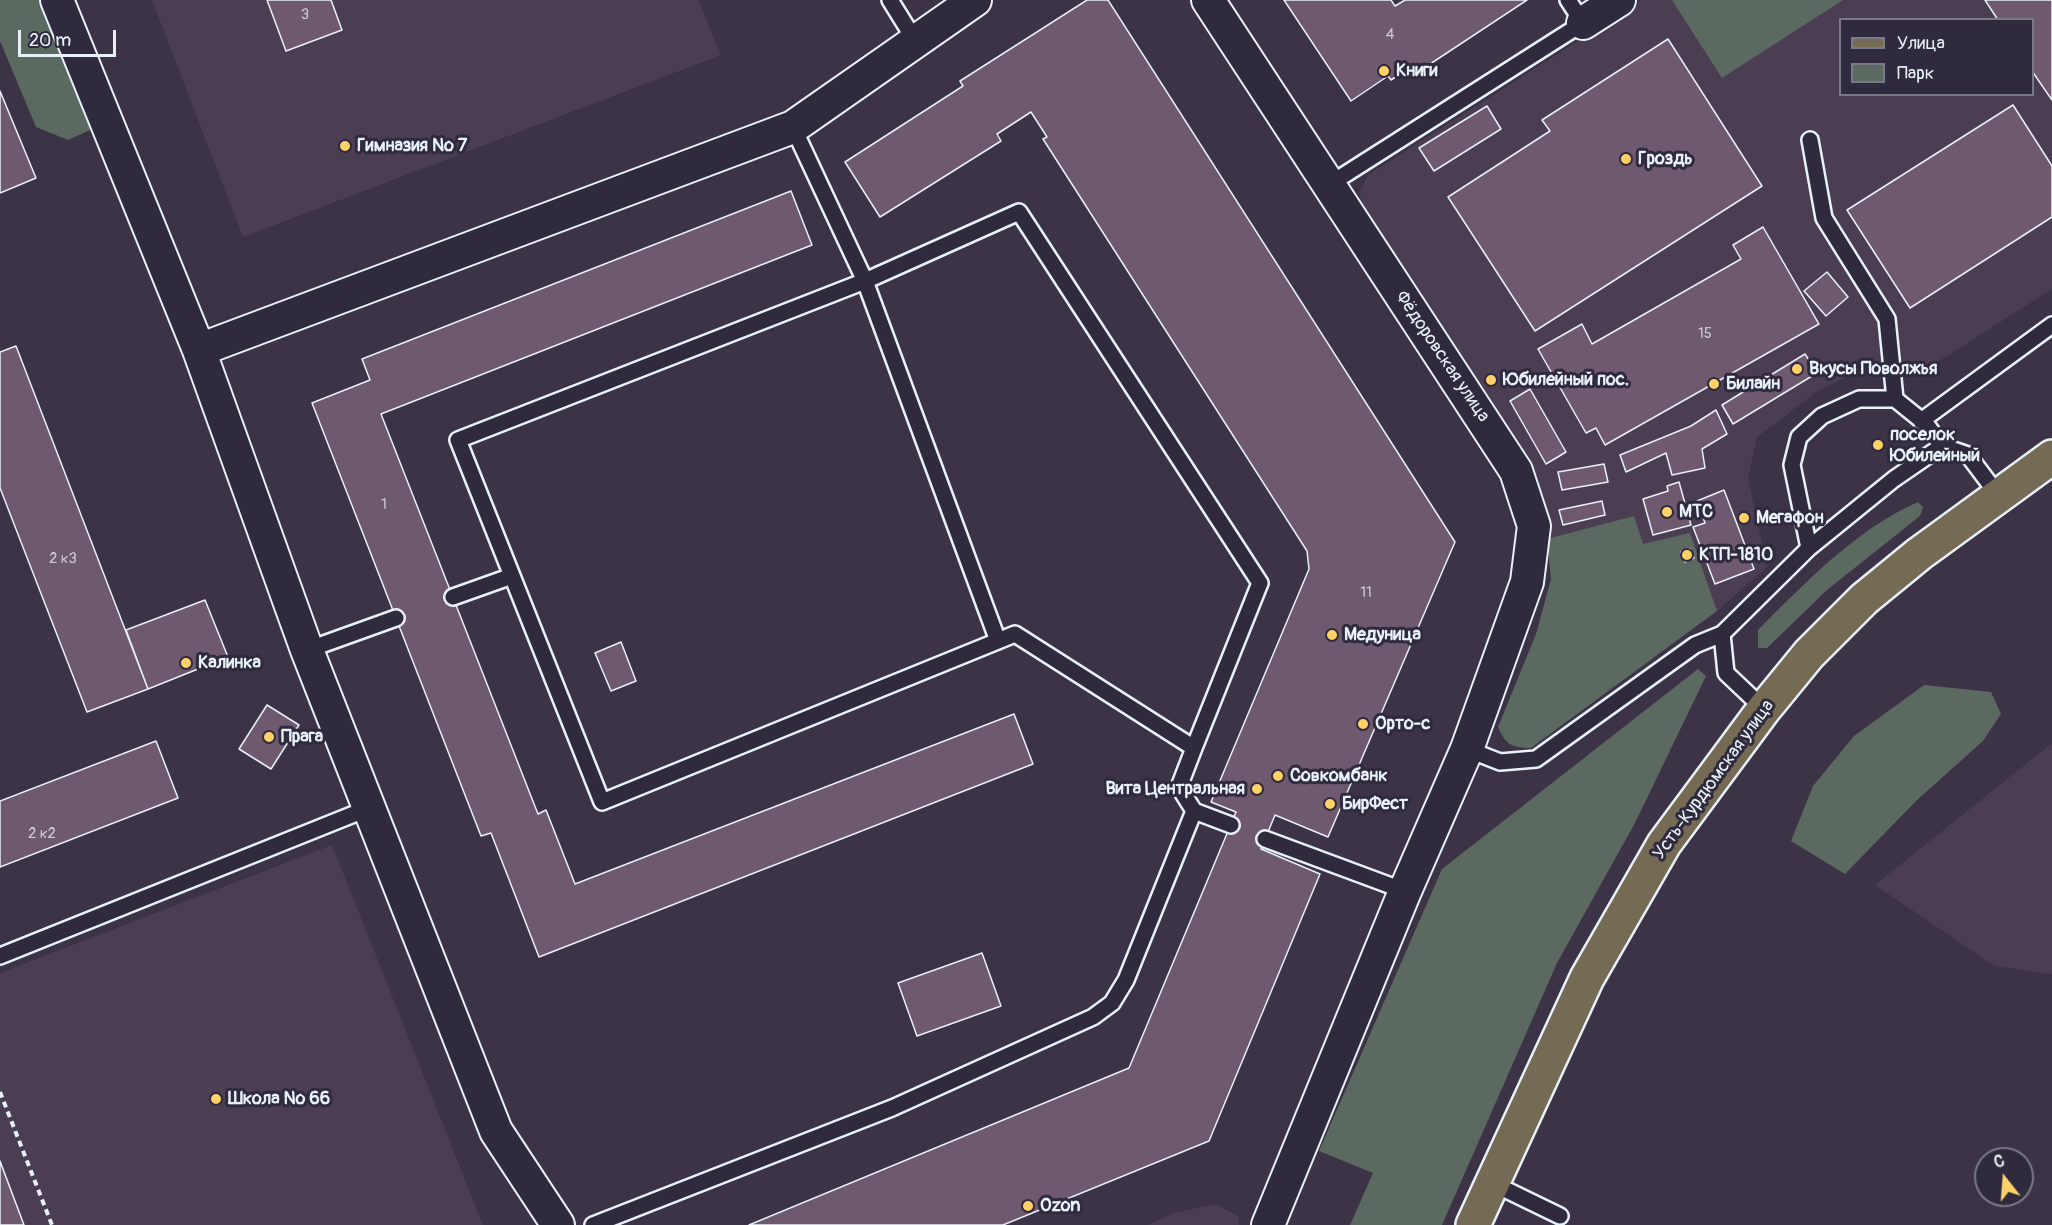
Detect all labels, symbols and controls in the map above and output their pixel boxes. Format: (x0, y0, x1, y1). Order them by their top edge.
house number: 3 (301, 6, 309, 24)
scale bar (21, 18, 118, 56)
legend (1839, 18, 2034, 96)
house number: 4 (1386, 26, 1394, 44)
text: 20 m (29, 29, 71, 52)
text: Улица (1897, 32, 1945, 55)
place label: Книги (1396, 60, 1437, 82)
text: Парк (1897, 62, 1934, 85)
marker: Книги (1377, 64, 1391, 78)
place label: Гимназия № 7 (357, 135, 467, 157)
marker: Гимназия № 7 (338, 139, 352, 153)
place label: Гроздь (1638, 148, 1693, 170)
marker: Гроздь (1619, 152, 1633, 166)
street label: Фёдоровская улица (1390, 287, 1494, 427)
house number: 15 (1698, 325, 1712, 343)
place label: Вкусы Поволжья (1809, 358, 1938, 380)
marker: Вкусы Поволжья (1790, 362, 1804, 376)
place label: Юбилейный пос. (1503, 369, 1629, 391)
marker: Юбилейный пос. (1484, 373, 1498, 387)
place label: Билайн (1726, 373, 1780, 395)
marker: Билайн (1707, 377, 1721, 391)
place label: поселок Юбилейный (1890, 424, 1980, 466)
marker: поселок Юбилейный (1871, 438, 1885, 452)
house number: 1 (381, 496, 387, 514)
place label: МТС (1679, 501, 1713, 523)
marker: МТС (1660, 505, 1674, 519)
place label: Мегафон (1756, 507, 1824, 529)
marker: Мегафон (1737, 511, 1751, 525)
place label: КТП-1810 (1699, 544, 1773, 566)
marker: КТП-1810 (1680, 548, 1694, 562)
house number: 2 к3 (49, 550, 77, 568)
house number: 11 (1360, 584, 1372, 602)
place label: Медуница (1344, 624, 1421, 646)
marker: Медуница (1325, 628, 1339, 642)
place label: Калинка (198, 652, 261, 674)
marker: Калинка (179, 656, 193, 670)
street label: Усть-Курдюмская улица (1649, 696, 1779, 864)
place label: Орто-с (1375, 713, 1430, 735)
marker: Орто-с (1356, 717, 1370, 731)
place label: Прага (281, 726, 323, 748)
marker: Прага (262, 730, 276, 744)
place label: Совкомбанк (1290, 765, 1387, 787)
marker: Совкомбанк (1271, 769, 1285, 783)
place label: Вита Центральная (1105, 778, 1245, 800)
marker: Вита Центральная (1250, 782, 1264, 796)
place label: БирФест (1342, 793, 1408, 815)
marker: БирФест (1323, 797, 1337, 811)
house number: 2 к2 (28, 825, 56, 843)
place label: Школа № 66 (228, 1088, 330, 1110)
marker: Школа № 66 (209, 1092, 223, 1106)
north arrow (1974, 1147, 2034, 1207)
text: С (1992, 1151, 2007, 1173)
place label: Ozon (1040, 1195, 1080, 1217)
marker: Ozon (1021, 1199, 1035, 1213)

